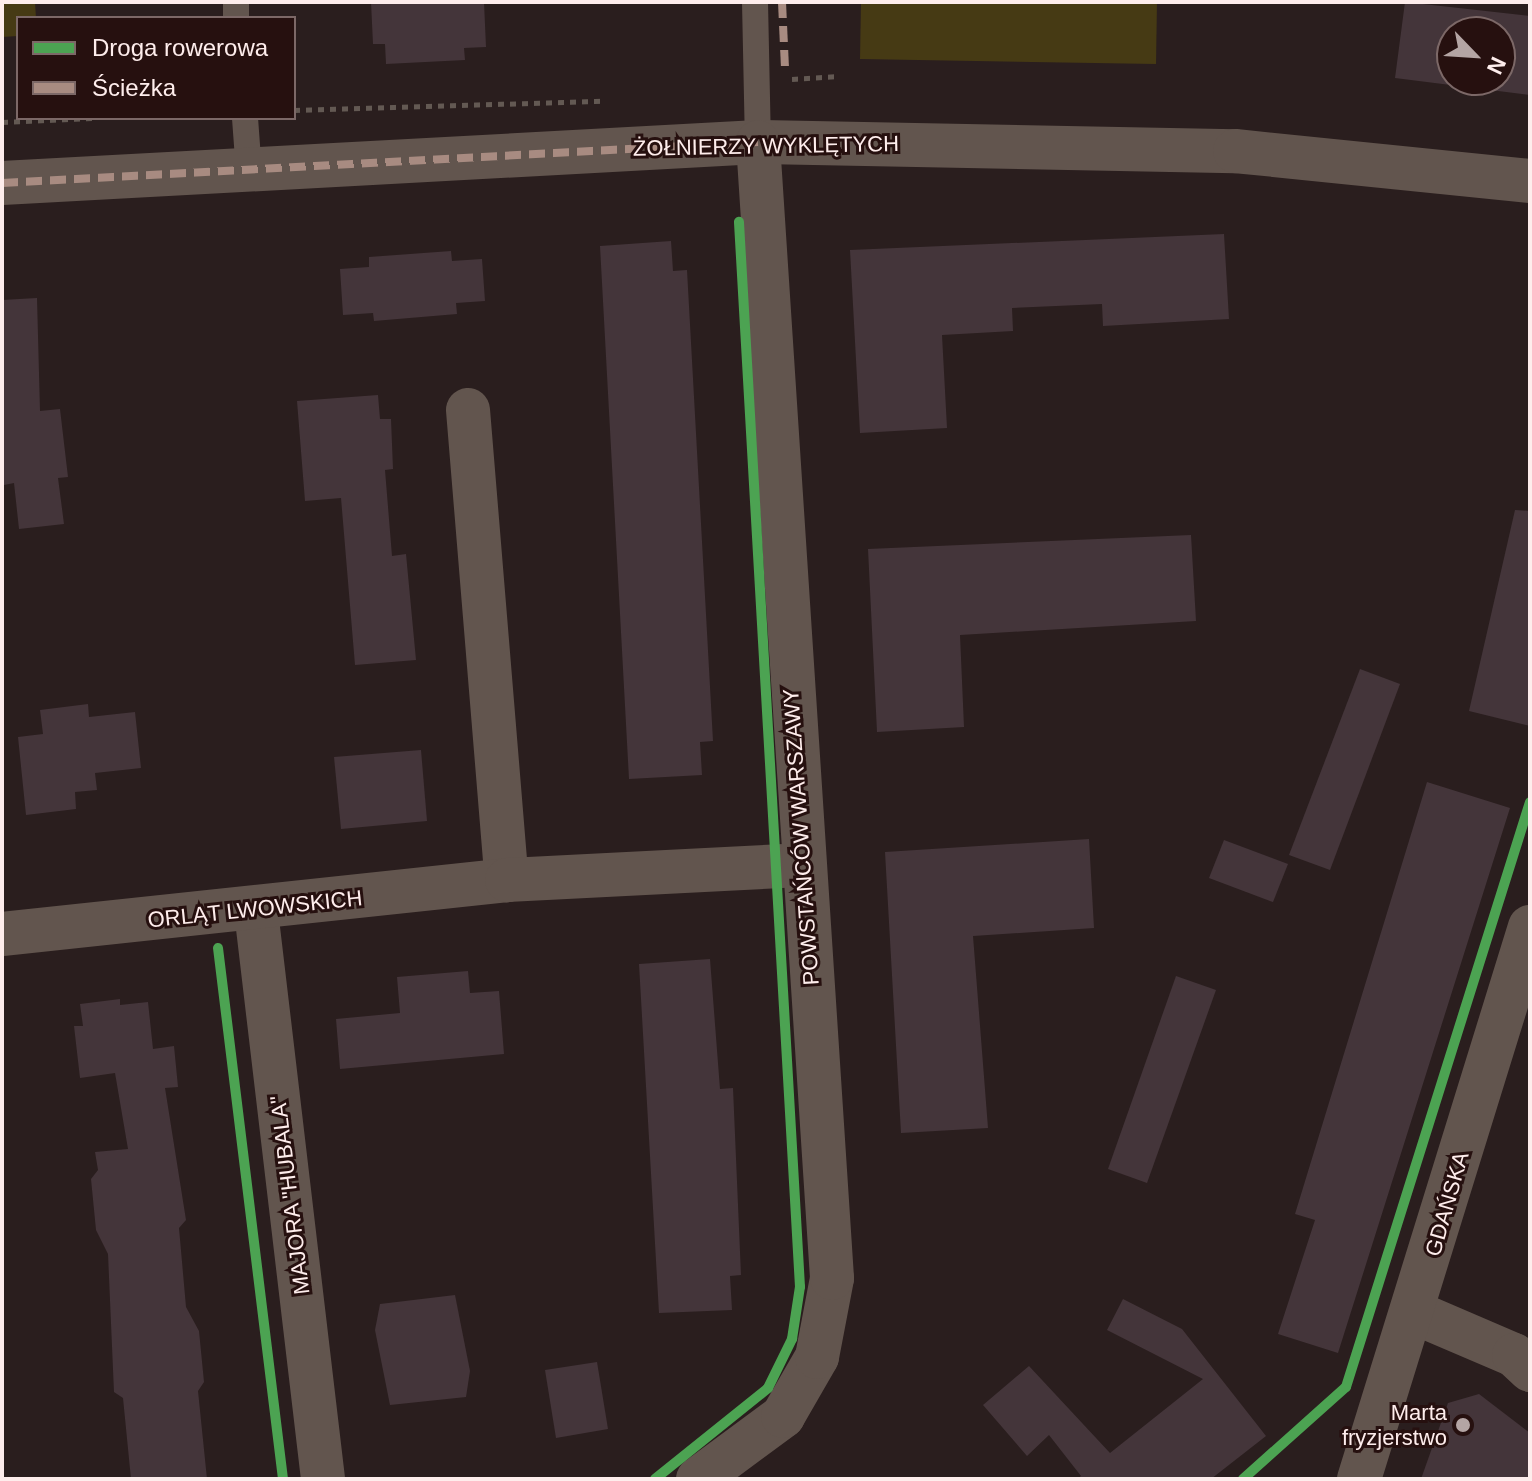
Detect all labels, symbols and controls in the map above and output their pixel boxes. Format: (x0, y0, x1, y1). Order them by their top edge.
legend (16, 16, 296, 120)
north arrow (1436, 16, 1516, 96)
text: Droga rowerowa (92, 34, 268, 61)
text: N (1482, 53, 1511, 78)
text: Ścieżka (92, 74, 176, 101)
street label: ŻOŁNIERZY WYKLĘTYCH (633, 130, 899, 162)
street label: POWSTAŃCÓW WARSZAWY (777, 688, 825, 986)
street label: ORLĄT LWOWSKICH (146, 885, 364, 933)
street label: MAJORA "HUBALA" (265, 1093, 315, 1297)
street label: GDAŃSKA (1419, 1149, 1475, 1259)
place label: Marta fryzjerstwo (1342, 1399, 1447, 1450)
marker: Marta fryzjerstwo (1454, 1416, 1472, 1434)

